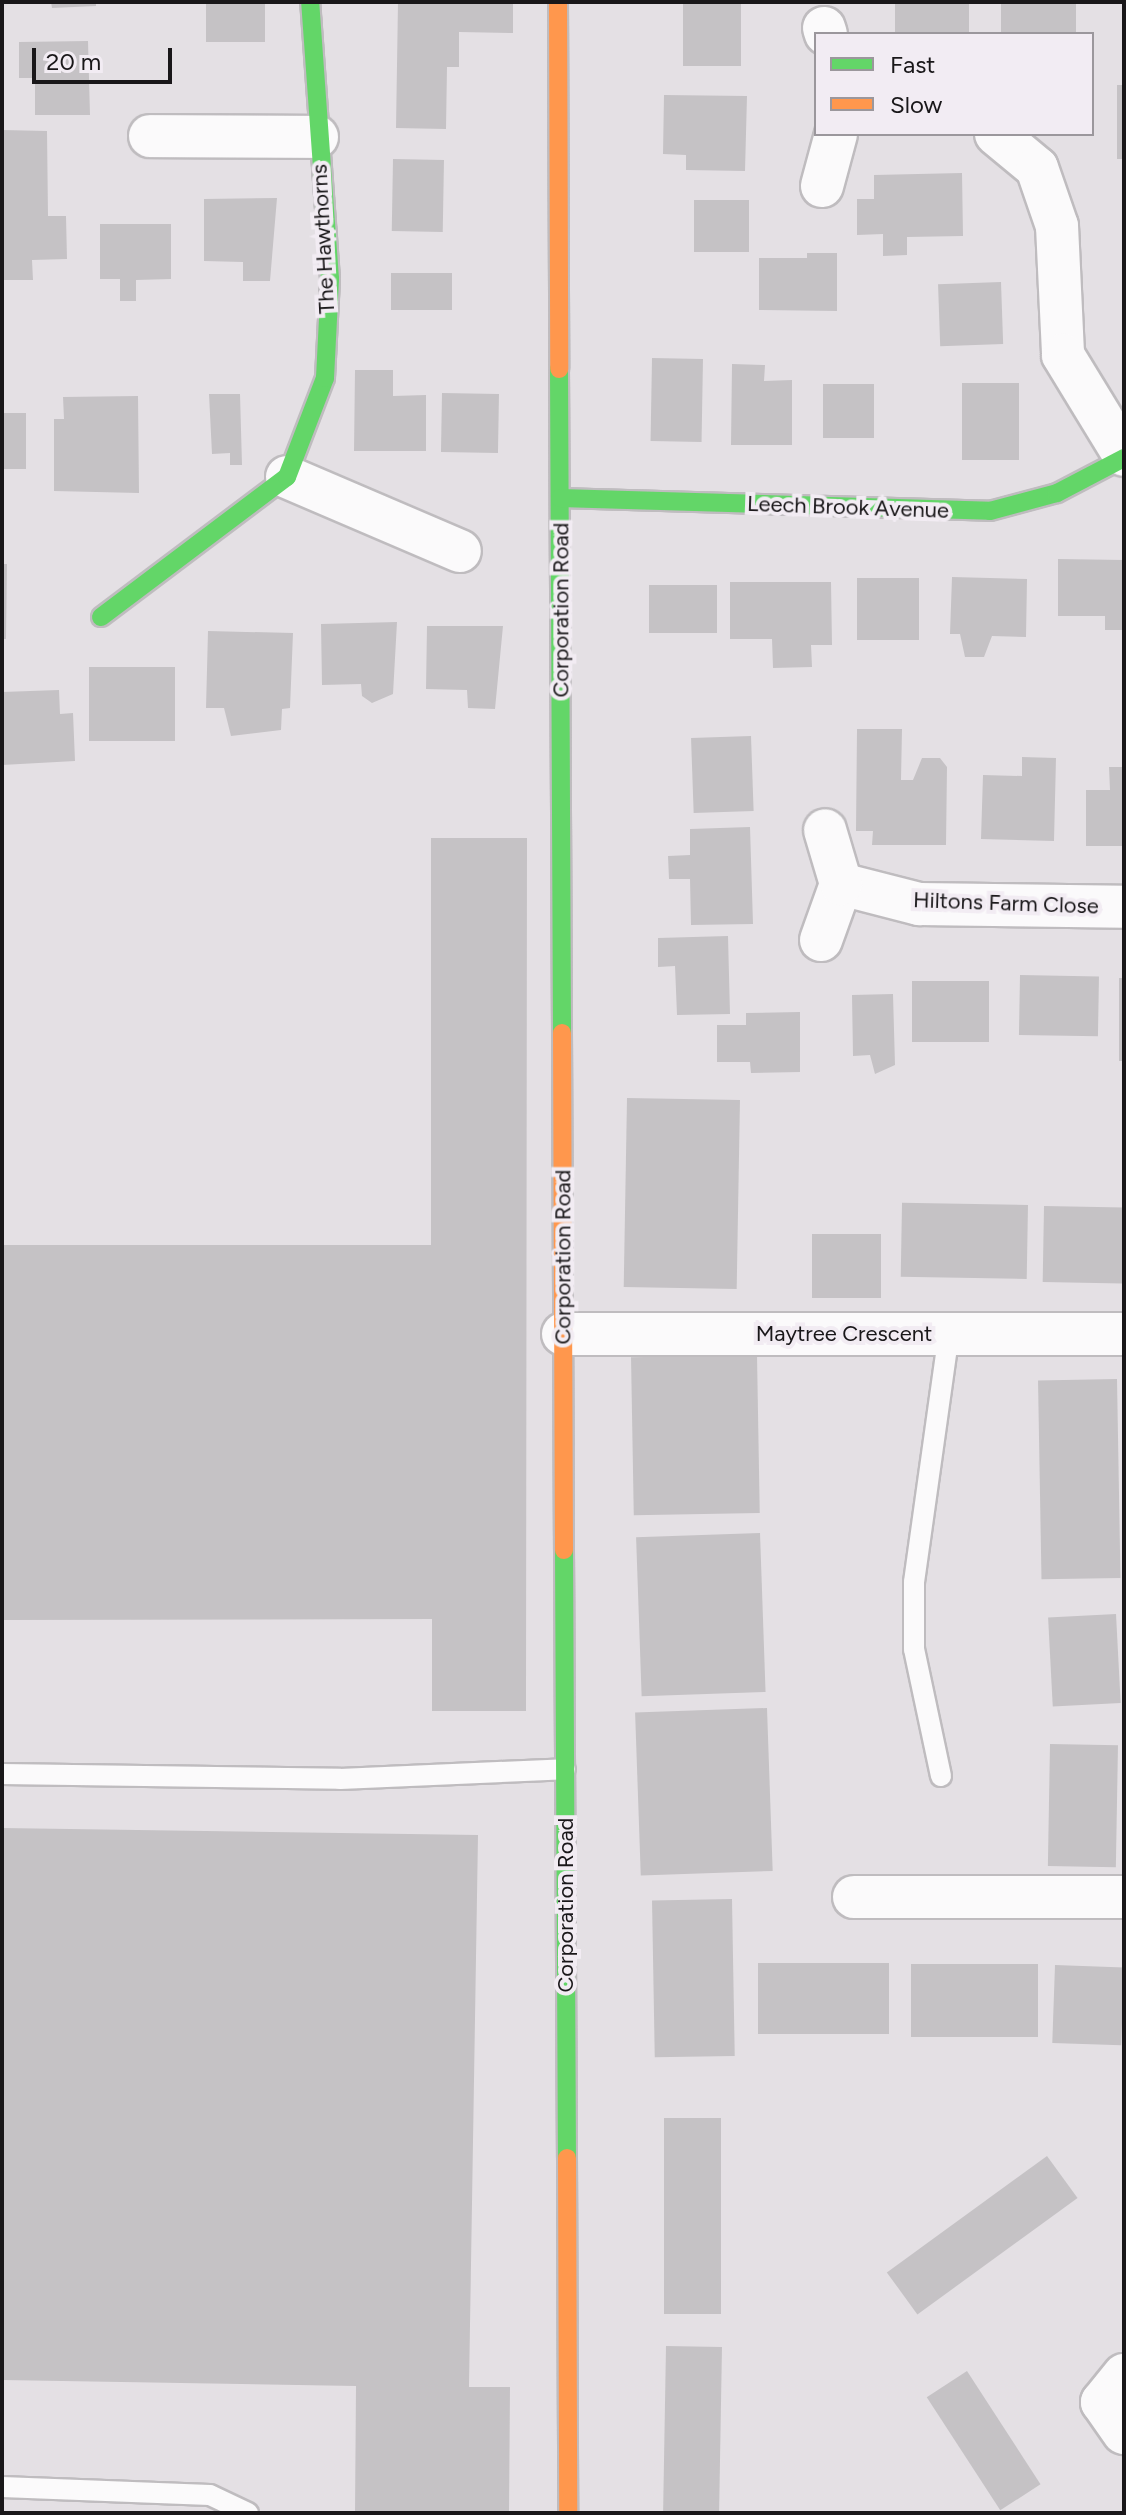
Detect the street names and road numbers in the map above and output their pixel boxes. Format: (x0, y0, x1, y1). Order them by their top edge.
street label: The Hawthorns (306, 163, 340, 315)
street label: Leech Brook Avenue (747, 490, 949, 524)
street label: Corporation Road (548, 522, 574, 698)
street label: Hiltons Farm Close (913, 887, 1099, 919)
street label: Corporation Road (550, 1169, 576, 1345)
street label: Maytree Crescent (756, 1321, 932, 1347)
street label: Corporation Road (553, 1817, 579, 1993)

